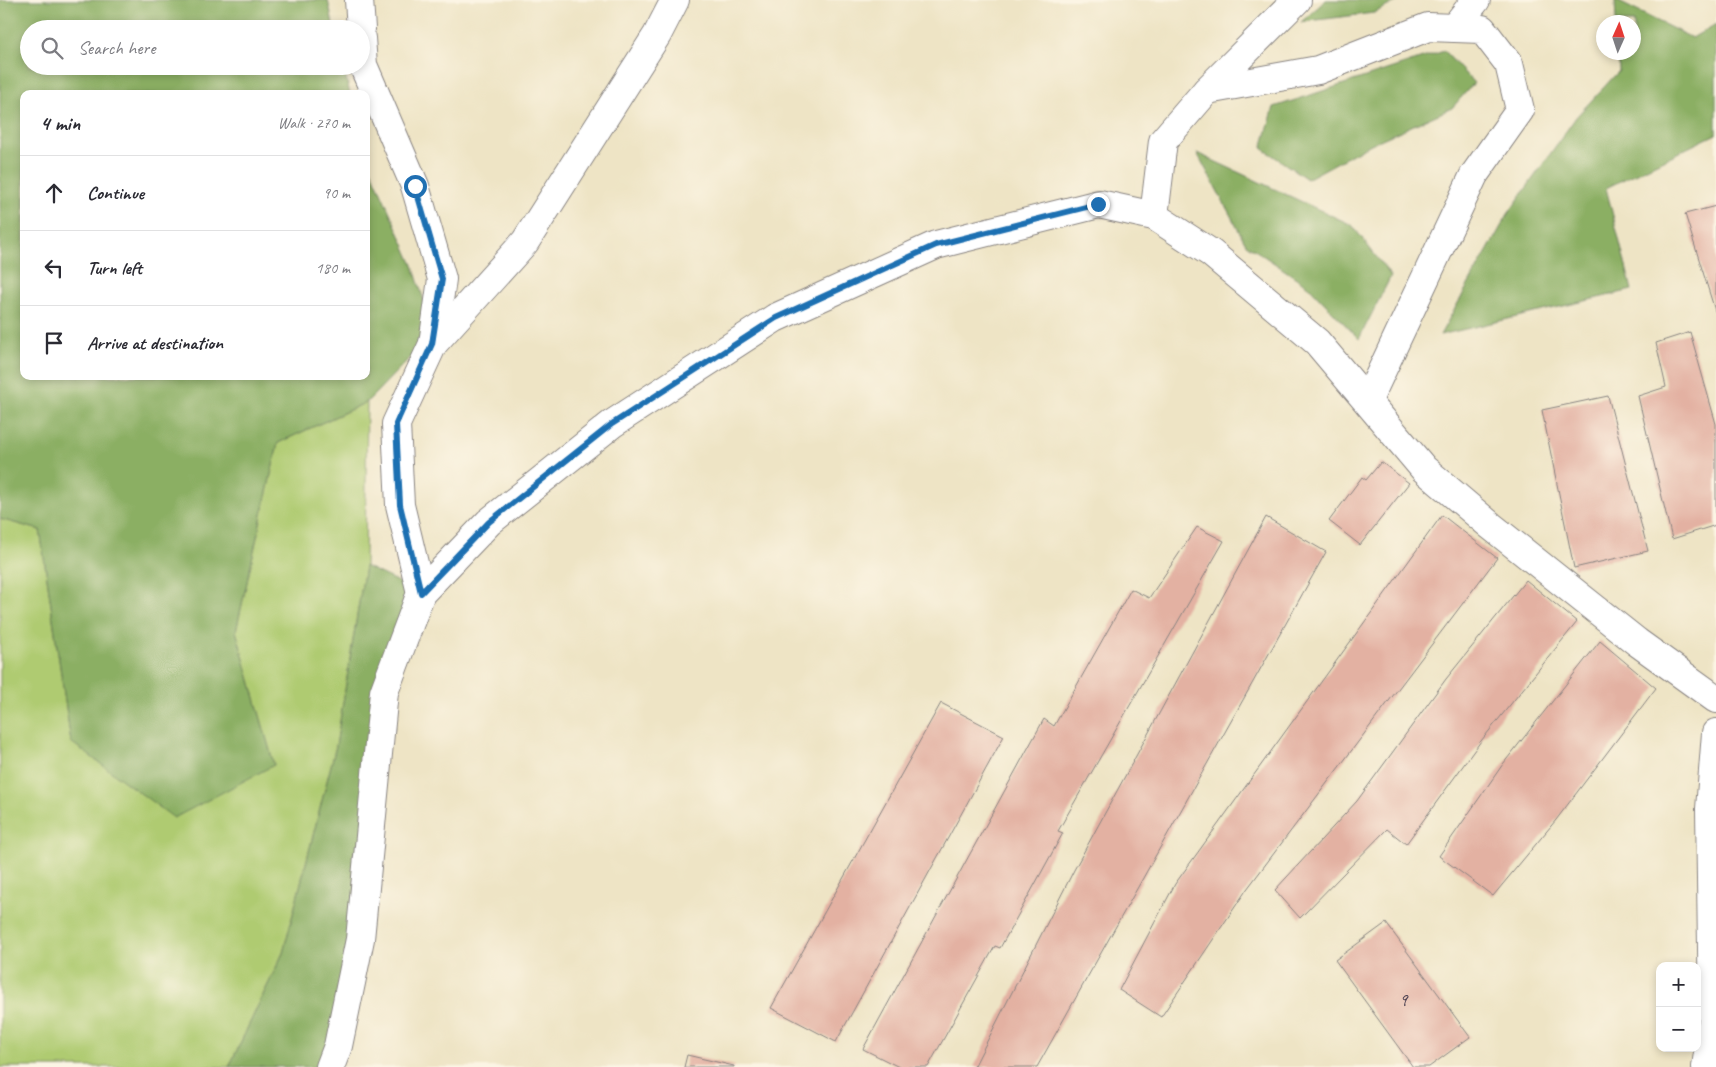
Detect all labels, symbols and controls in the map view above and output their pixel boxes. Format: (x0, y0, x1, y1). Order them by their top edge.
north arrow (1596, 15, 1641, 60)
search box (20, 20, 370, 75)
icon: search (38, 34, 66, 62)
text: Search here (78, 36, 155, 60)
text: 4 min (40, 110, 80, 136)
text: Walk · 270 m (278, 113, 350, 133)
route start (404, 175, 427, 198)
icon: ahead (40, 179, 68, 207)
text: Continue (87, 181, 144, 205)
text: 90 m (323, 183, 350, 203)
route end (1087, 193, 1110, 216)
icon: left (40, 254, 68, 282)
text: Turn left (87, 256, 142, 280)
text: 180 m (316, 258, 350, 278)
icon: arrive (40, 329, 68, 357)
text: Arrive at destination (87, 331, 223, 355)
map controls (1656, 962, 1701, 1052)
button: + (1656, 962, 1701, 1007)
house number: 9 (1399, 988, 1409, 1012)
button: − (1656, 1007, 1701, 1052)

